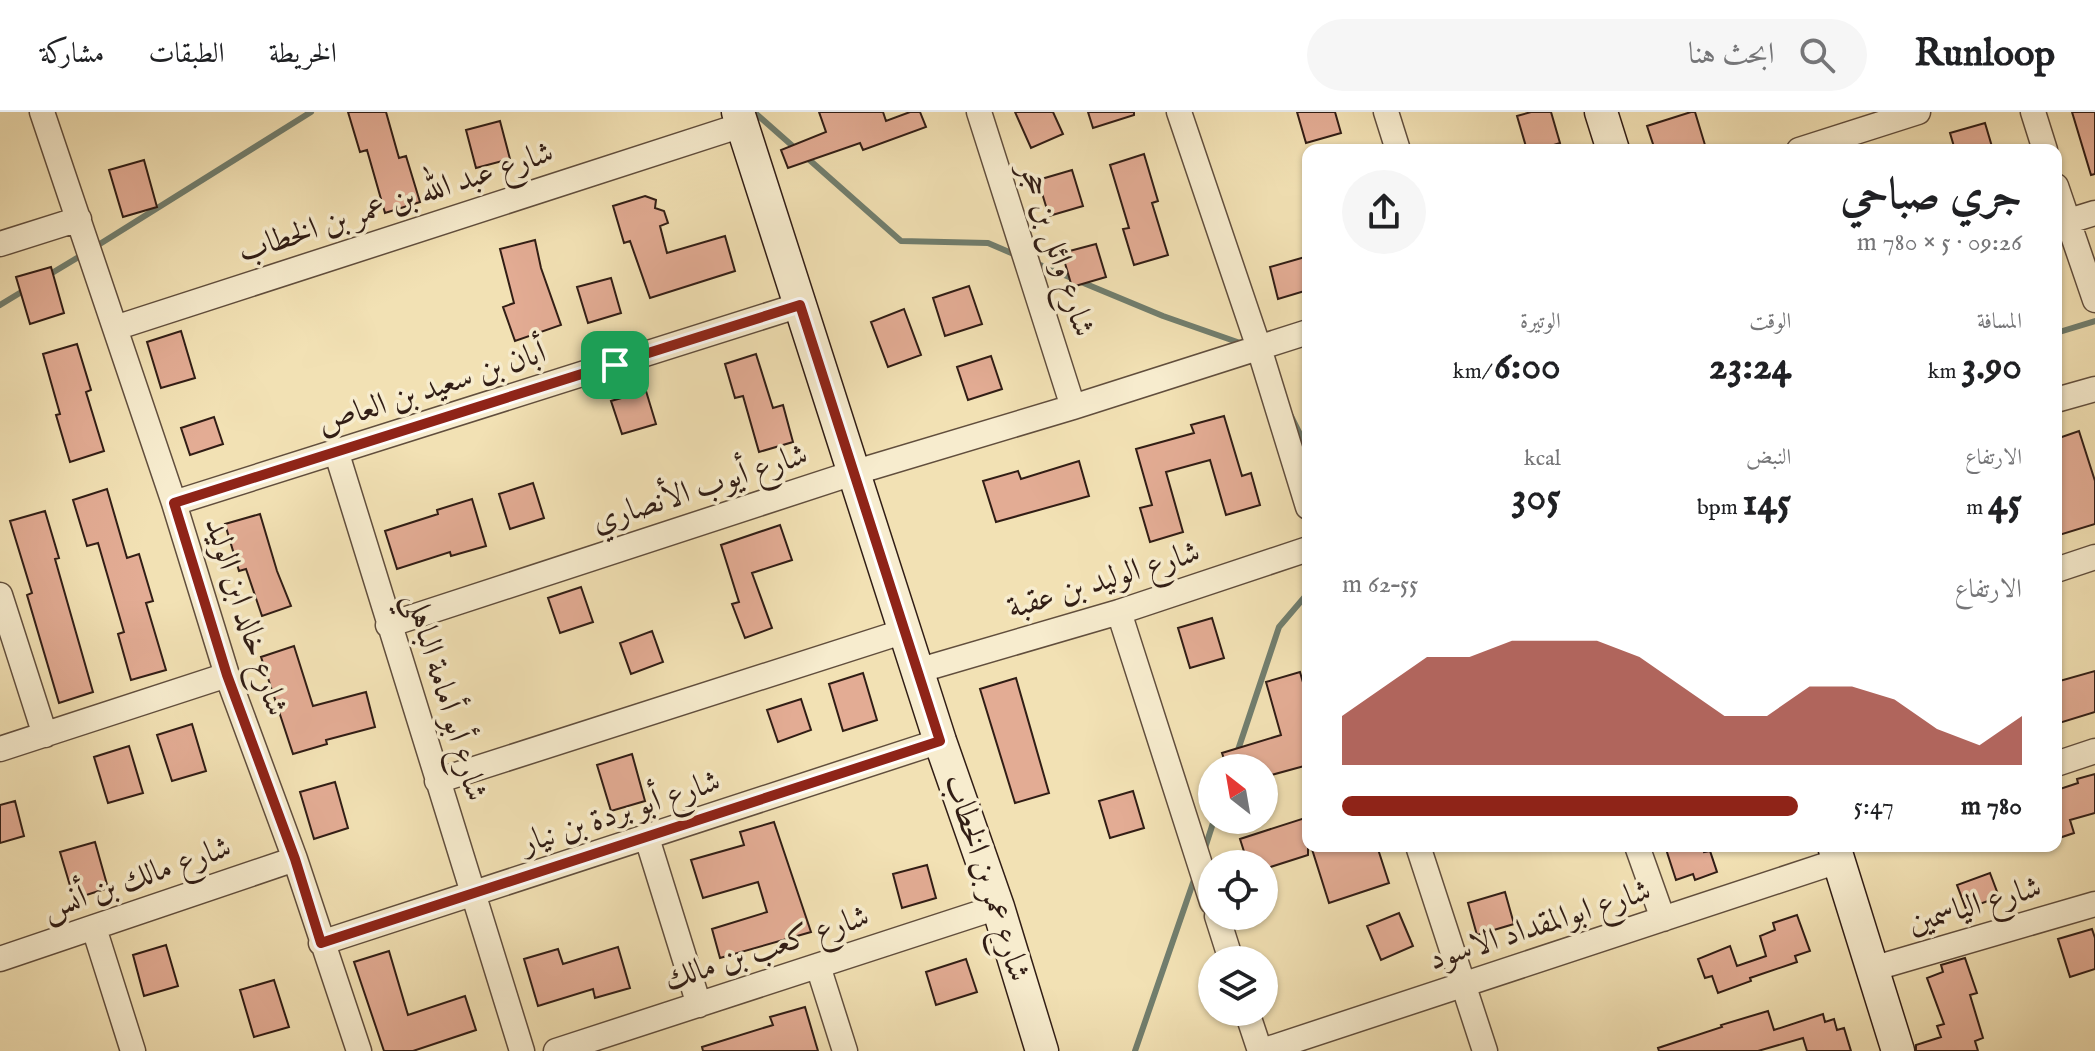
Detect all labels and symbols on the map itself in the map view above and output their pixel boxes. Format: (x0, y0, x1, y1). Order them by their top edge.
street label: شارع عبد الله بن عمر بن الخطاب (231, 126, 560, 277)
street label: شارع وائل بن حجر (1004, 155, 1103, 343)
street label: أبان بن سعيد بن العاص (311, 329, 552, 445)
pin (581, 331, 649, 399)
street label: شارع أيوب الأنصاري (585, 431, 815, 547)
street label: شارع خالد ابن الوليد (190, 513, 296, 723)
street label: شارع الوليد بن عقبة (1002, 532, 1207, 634)
street label: شارع أبو أمامة الباهلي (386, 586, 500, 809)
north arrow (1198, 754, 1278, 834)
street label: شارع أبو بردة بن نيار (512, 758, 727, 869)
street label: شارع عمر بن الخطاب (929, 769, 1039, 988)
street label: شارع مالك بن أنس (36, 824, 238, 934)
street label: شارع الياسمين (1904, 867, 2048, 948)
street label: شارع ابوالمقداد الاسود (1424, 871, 1658, 985)
street label: شارع كعب بن مالك (659, 897, 876, 1005)

